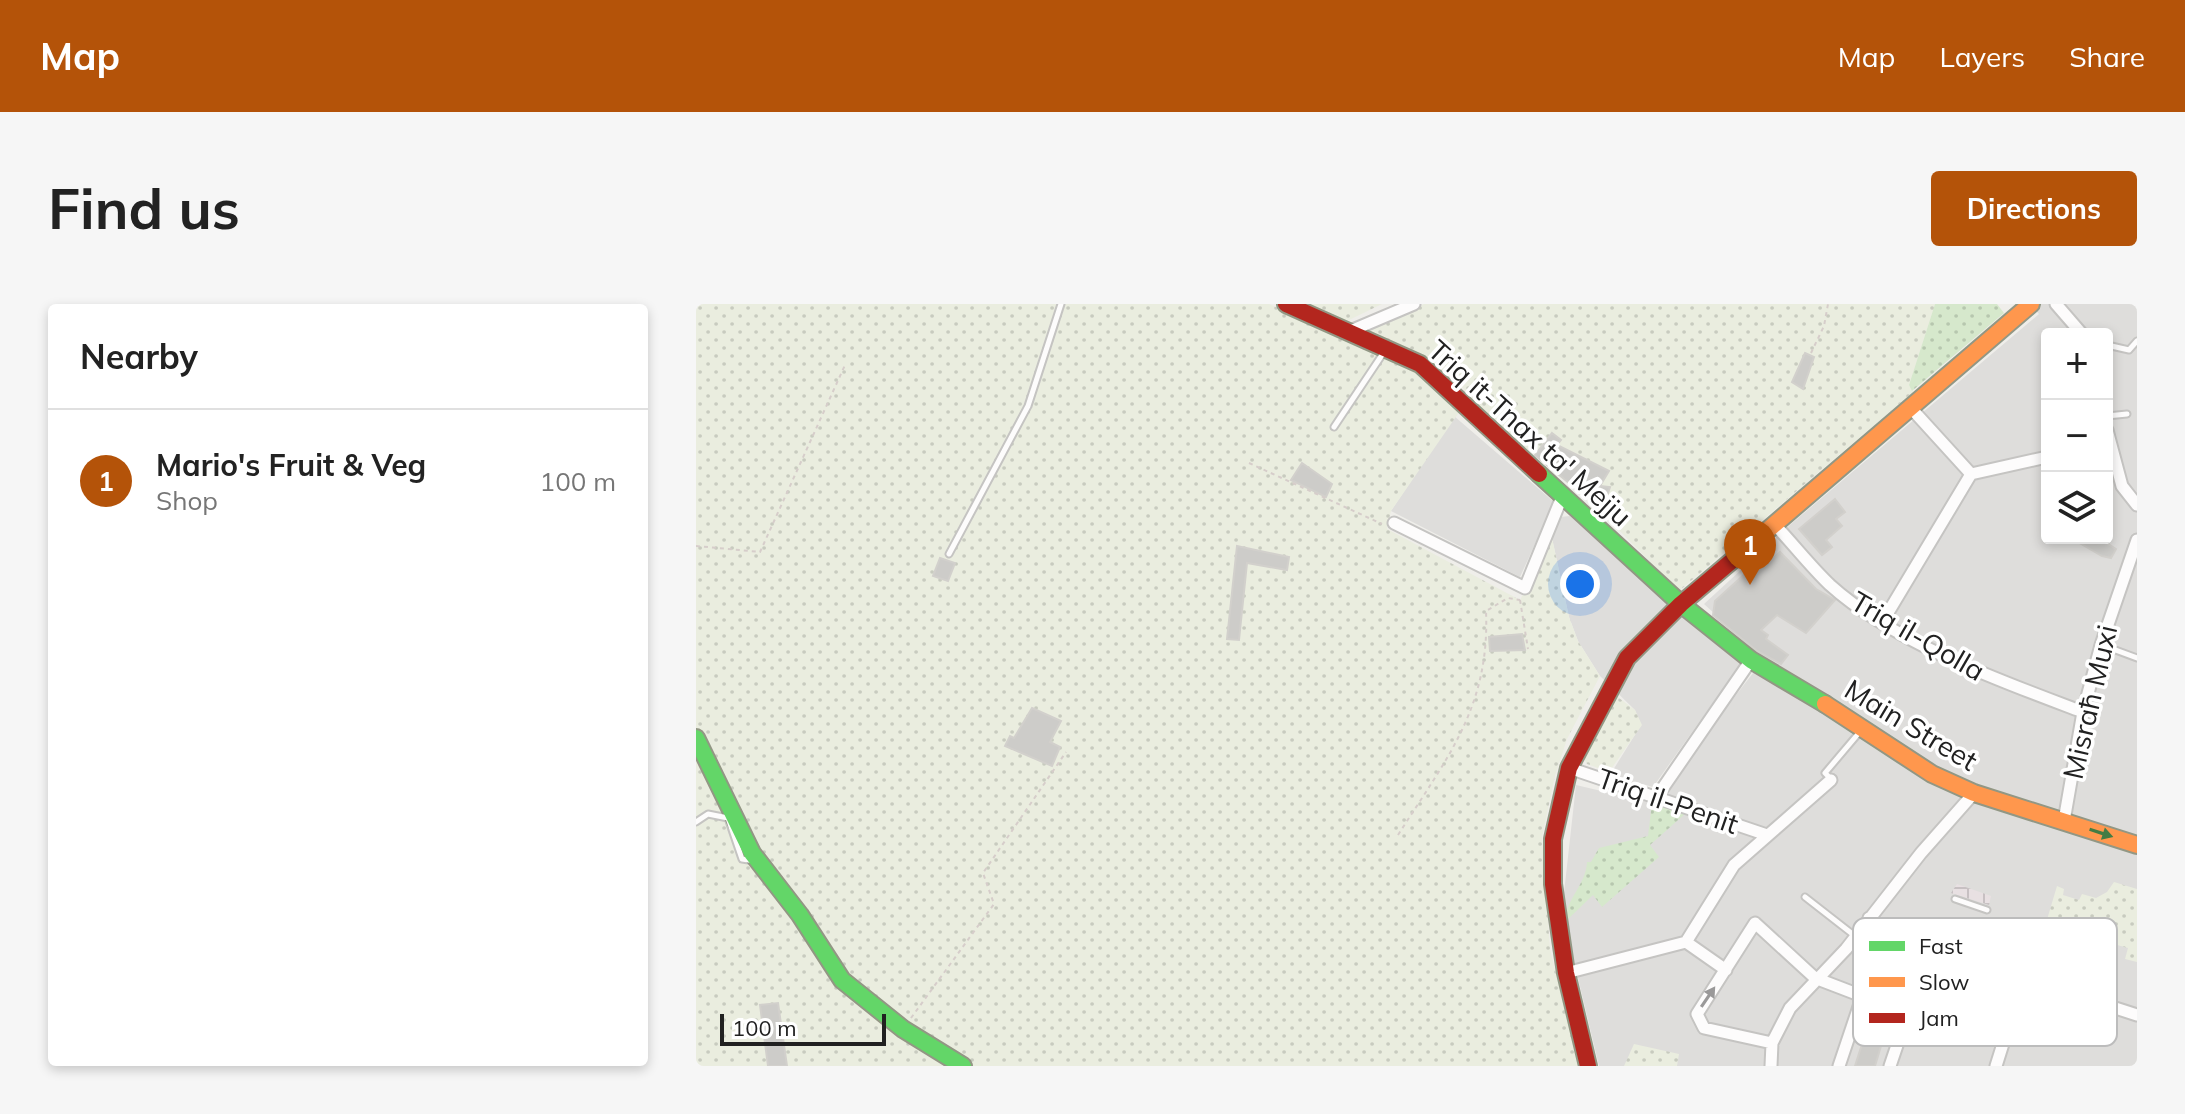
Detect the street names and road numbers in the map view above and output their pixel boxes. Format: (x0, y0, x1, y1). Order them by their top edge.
street label: Triq it-Tnax ta' Mejju (1421, 332, 1639, 533)
street label: Triq il-Qolla (1845, 583, 1991, 688)
street label: Misraħ Muxi (2055, 621, 2124, 782)
street label: Main Street (1839, 671, 1984, 778)
street label: Triq il-Penit (1593, 760, 1743, 841)

